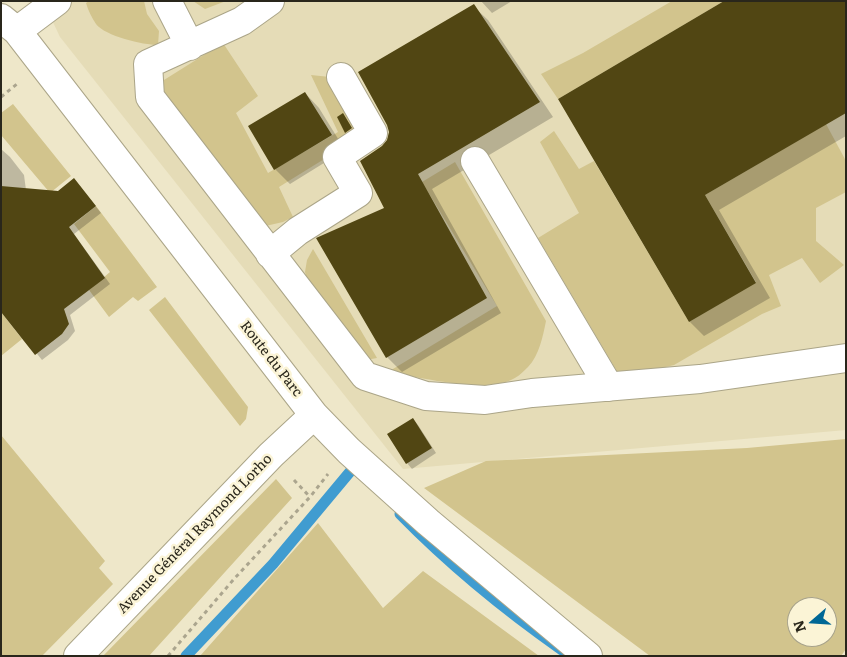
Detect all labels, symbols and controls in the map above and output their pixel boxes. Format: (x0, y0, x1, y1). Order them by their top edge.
street label: Route du Parc (236, 318, 306, 400)
street label: Avenue Général Raymond Lorho (114, 451, 276, 617)
north arrow (787, 597, 837, 647)
text: N (787, 618, 810, 635)

